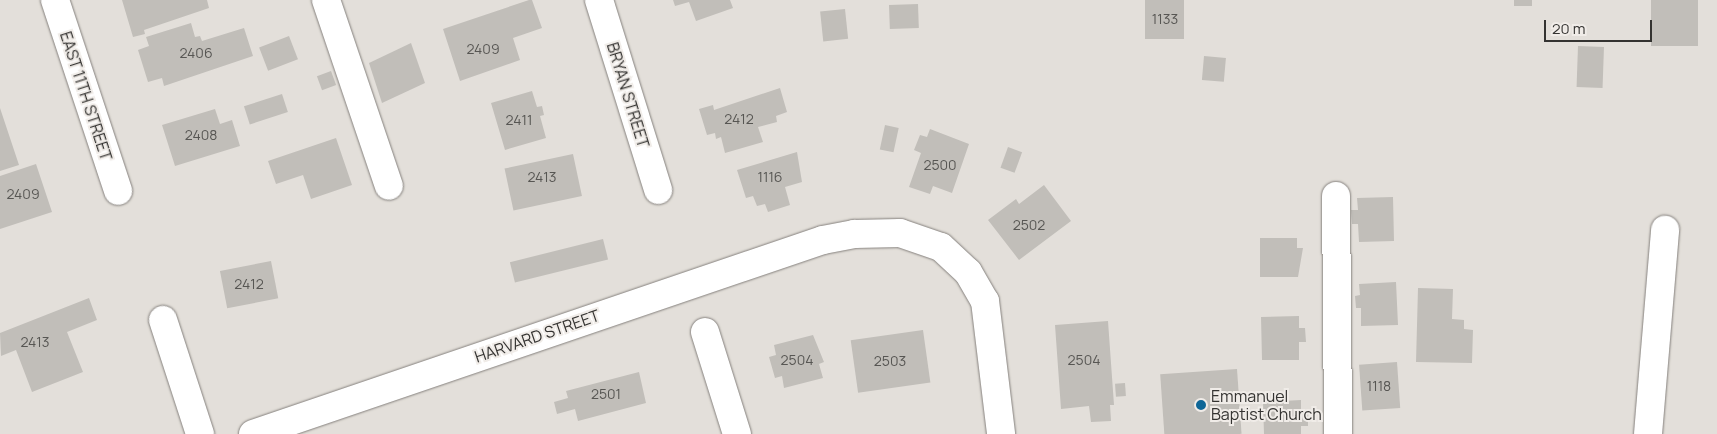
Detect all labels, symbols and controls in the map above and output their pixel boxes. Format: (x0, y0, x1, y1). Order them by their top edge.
scale bar (1547, 10, 1654, 42)
house number: 1133 (1152, 11, 1178, 27)
text: 20 m (1552, 18, 1585, 39)
street label: EAST 11TH STREET (56, 29, 116, 163)
street label: BRYAN STREET (603, 40, 653, 150)
house number: 2409 (466, 41, 500, 57)
house number: 2406 (179, 45, 213, 61)
house number: 2412 (724, 111, 754, 127)
house number: 2411 (506, 112, 532, 128)
house number: 2408 (185, 127, 217, 143)
house number: 2500 (923, 157, 957, 173)
house number: 2413 (527, 169, 557, 185)
house number: 1116 (757, 169, 783, 185)
house number: 2409 (6, 186, 40, 202)
house number: 2502 (1013, 217, 1045, 233)
house number: 2412 (234, 276, 264, 292)
street label: HARVARD STREET (472, 306, 602, 366)
house number: 2413 (20, 334, 50, 350)
house number: 2504 (781, 352, 813, 368)
house number: 2504 (1068, 352, 1100, 368)
house number: 2503 (874, 353, 906, 369)
house number: 1118 (1367, 378, 1391, 394)
house number: 2501 (591, 386, 621, 402)
place label: Emmanuel Baptist Church (1211, 386, 1322, 424)
marker: Emmanuel Baptist Church (1195, 399, 1207, 411)

